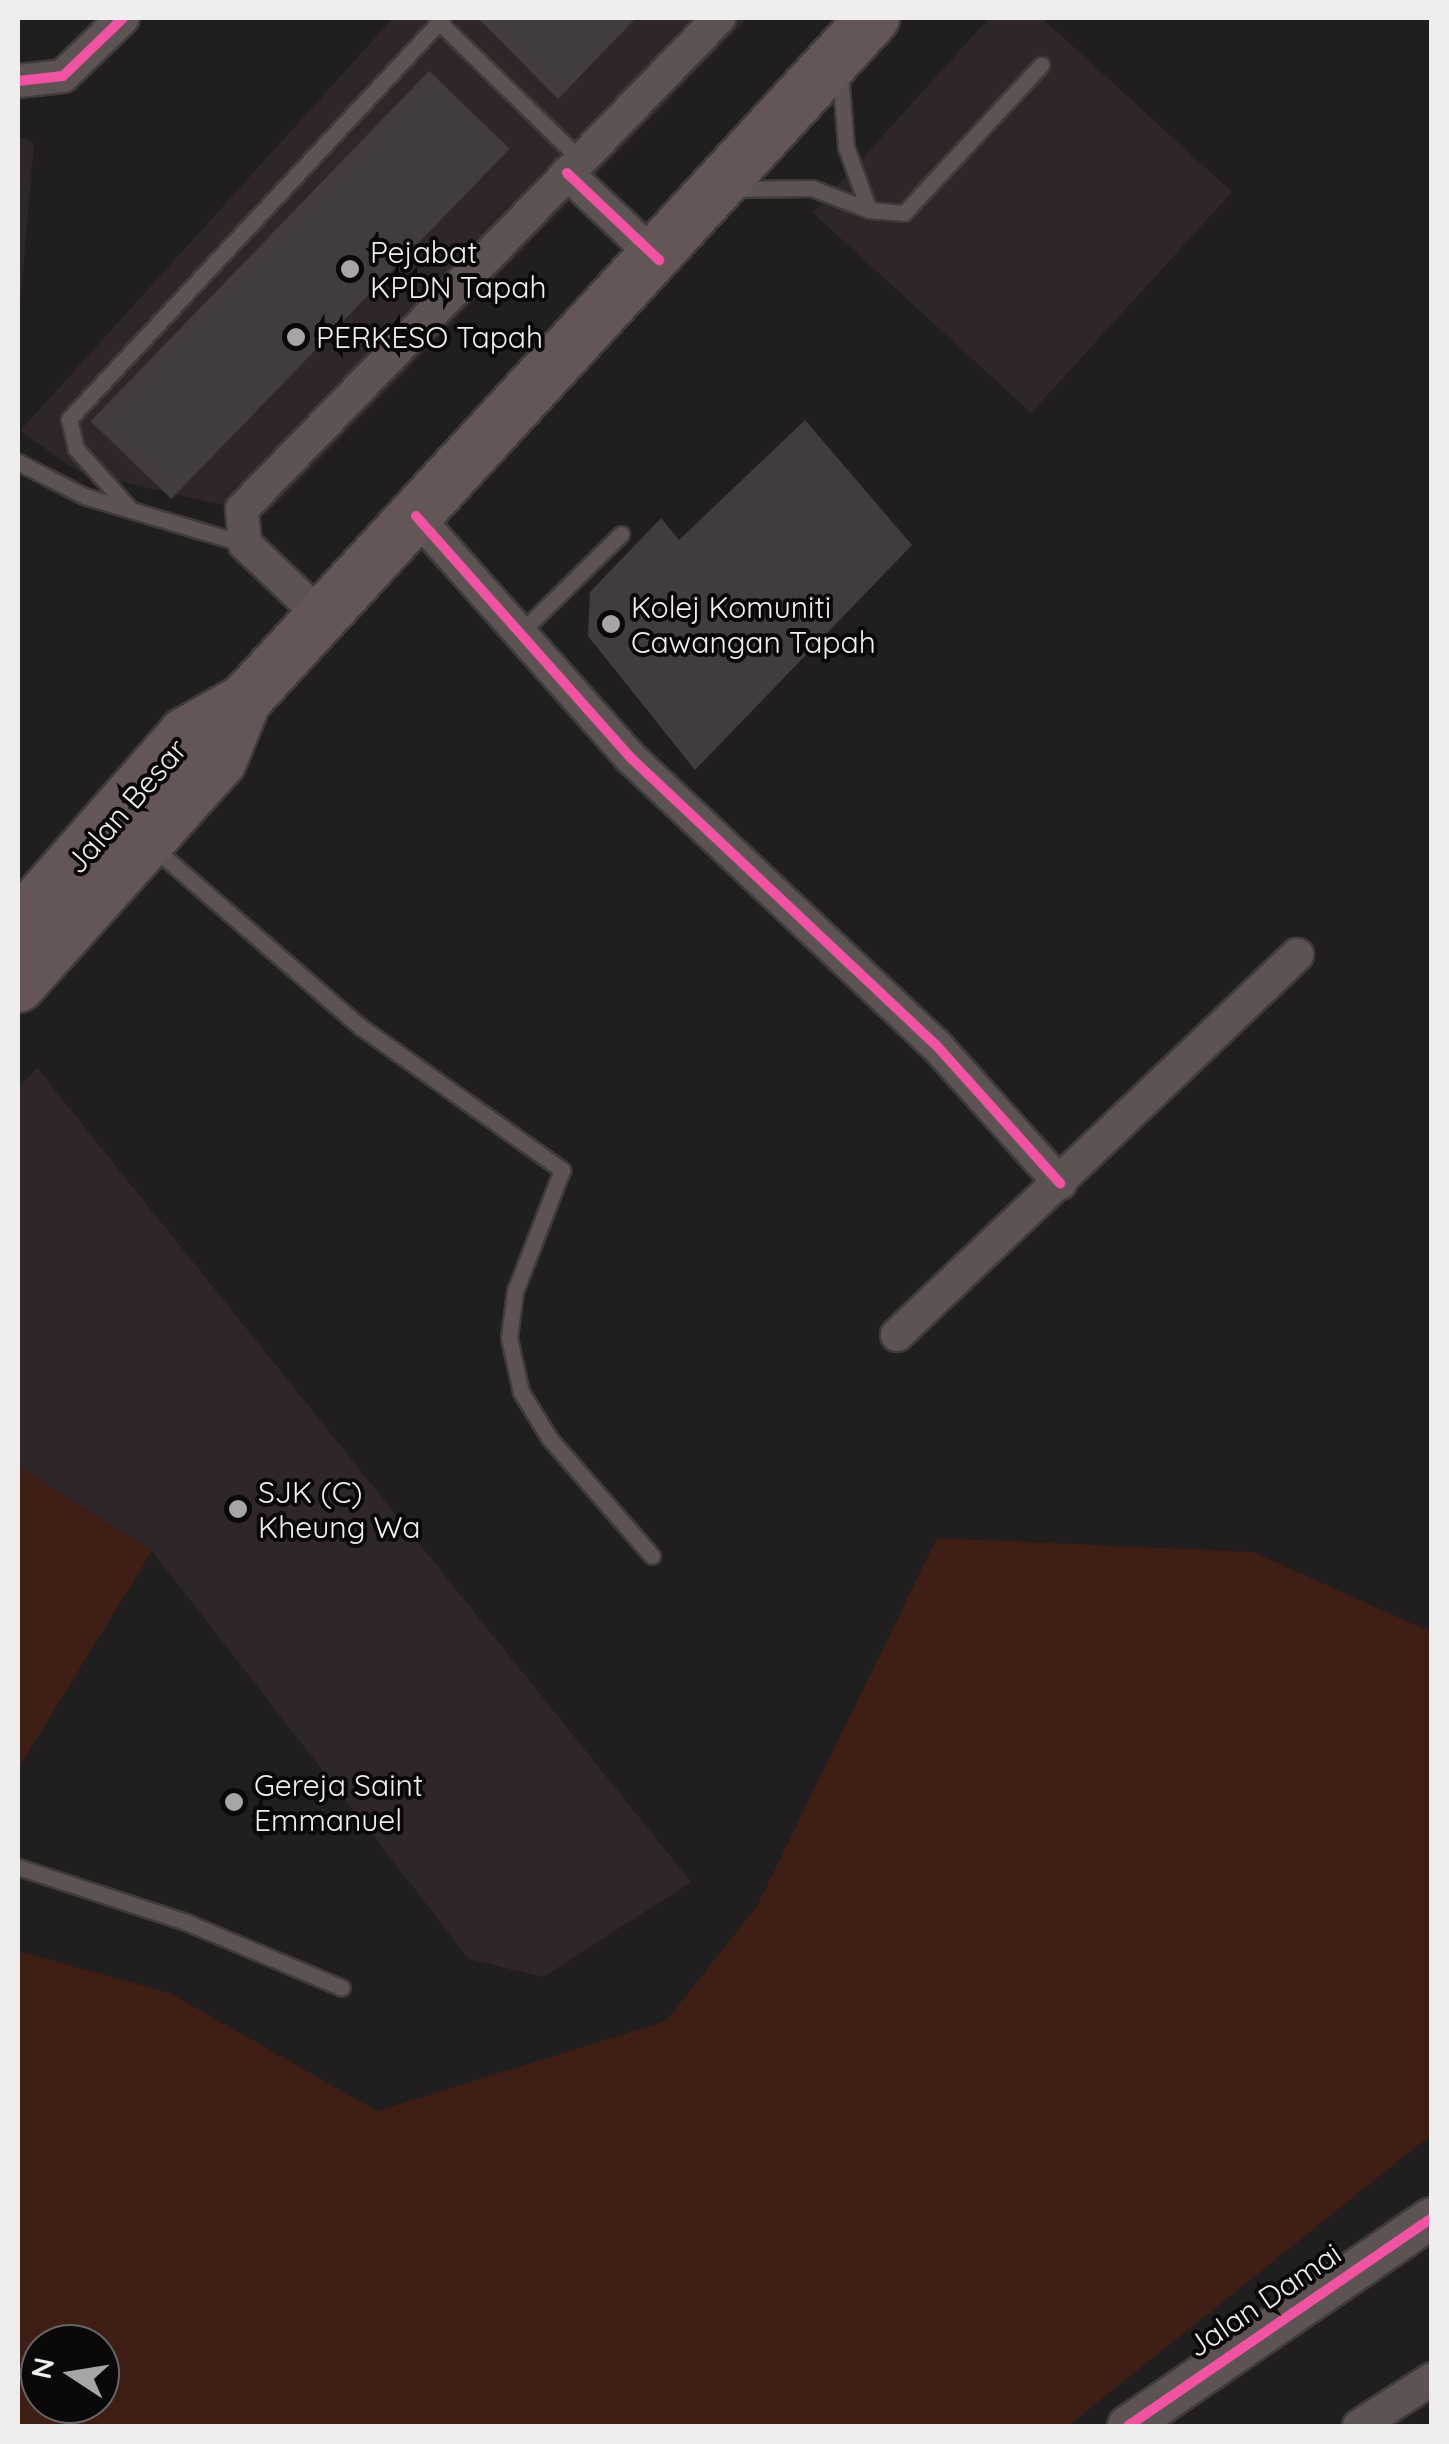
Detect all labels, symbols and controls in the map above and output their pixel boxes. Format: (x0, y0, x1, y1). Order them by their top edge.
place label: Pejabat KPDN Tapah (370, 234, 546, 304)
marker: Pejabat KPDN Tapah (339, 258, 361, 280)
place label: PERKESO Tapah (316, 319, 543, 355)
marker: PERKESO Tapah (285, 326, 307, 348)
place label: Kolej Komuniti Cawangan Tapah (631, 589, 876, 660)
marker: Kolej Komuniti Cawangan Tapah (600, 613, 622, 635)
street label: Jalan Besar (58, 731, 194, 881)
place label: SJK (C) Kheung Wa (258, 1474, 420, 1544)
marker: SJK (C) Kheung Wa (227, 1498, 249, 1520)
place label: Gereja Saint Emmanuel (254, 1767, 423, 1838)
marker: Gereja Saint Emmanuel (223, 1791, 245, 1813)
street label: Jalan Damai (1180, 2235, 1348, 2365)
north arrow (20, 2324, 120, 2424)
text: N (23, 2354, 61, 2382)

